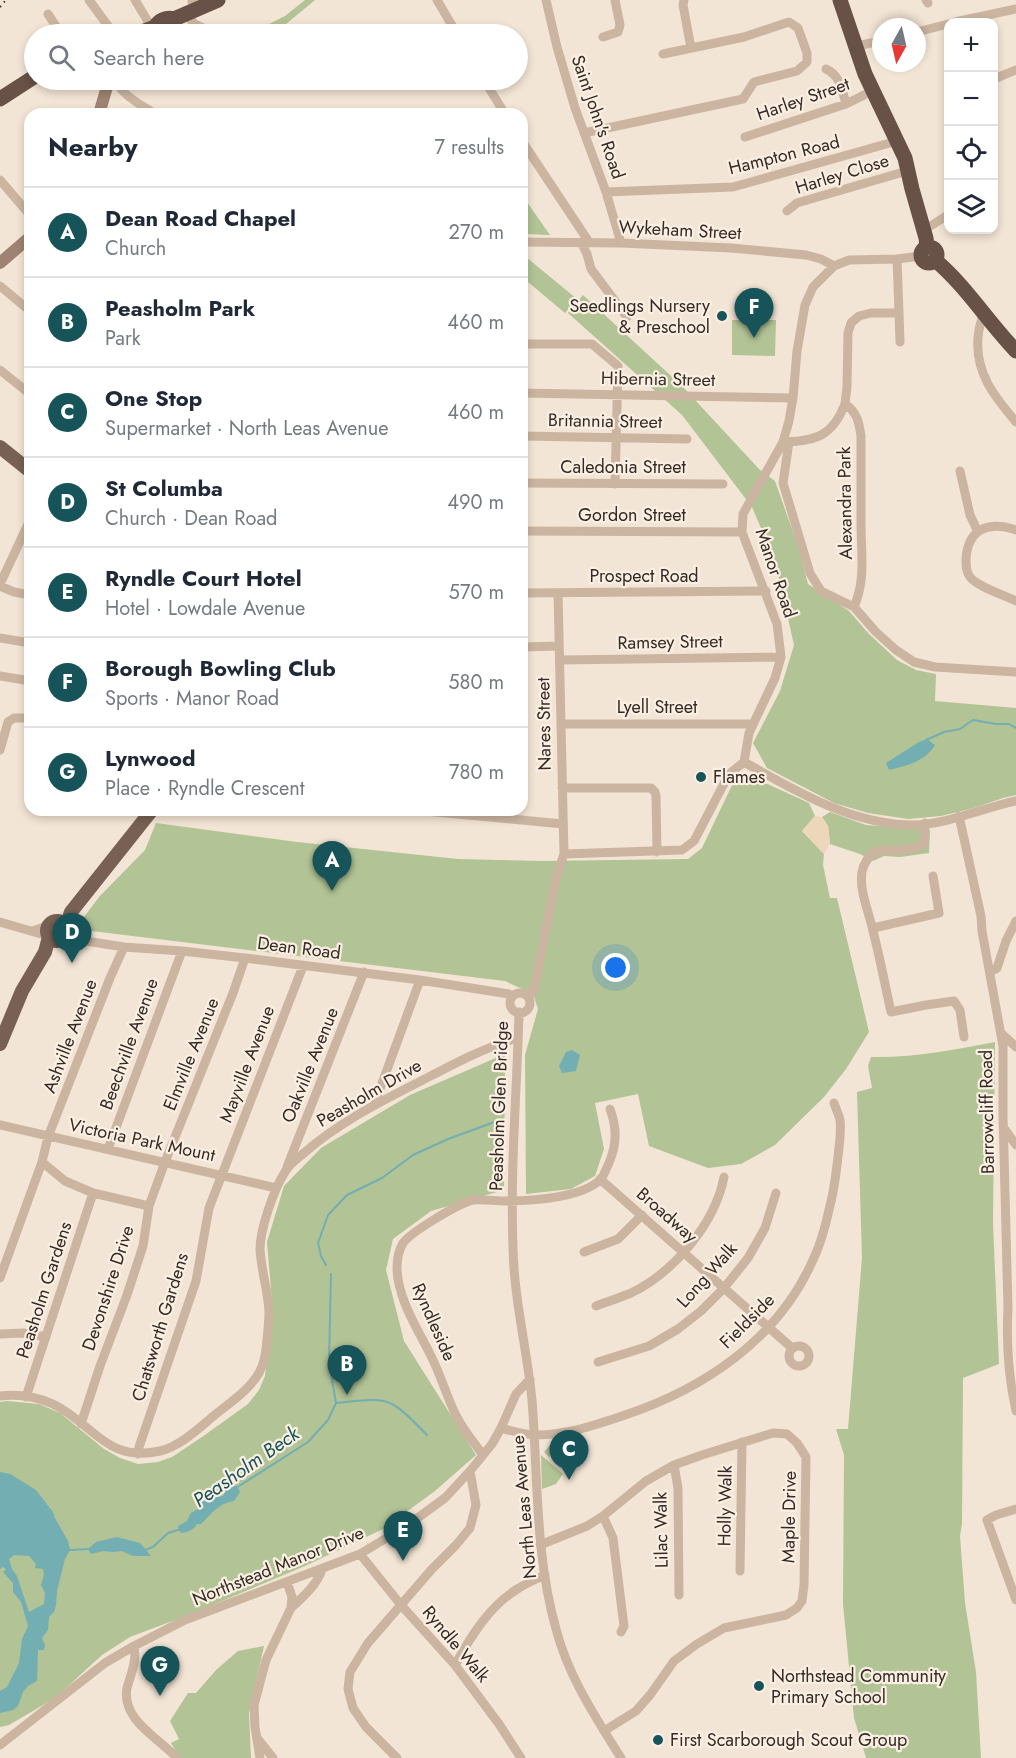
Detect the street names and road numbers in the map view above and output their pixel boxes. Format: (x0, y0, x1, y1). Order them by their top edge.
street label: Saint John's Road (565, 51, 631, 183)
street label: Harley Street (753, 71, 854, 127)
street label: Hampton Road (726, 129, 842, 181)
street label: Harley Close (792, 147, 892, 201)
street label: Wykeham Street (618, 214, 743, 246)
street label: Hibernia Street (601, 365, 716, 393)
street label: Britannia Street (548, 407, 663, 435)
street label: Alexandra Park (831, 446, 859, 560)
street label: Caledonia Street (560, 454, 686, 480)
street label: Gordon Street (578, 502, 687, 528)
street label: Manor Road (749, 525, 803, 621)
street label: Prospect Road (589, 563, 699, 589)
street label: Ramsey Street (617, 628, 724, 656)
street label: Nares Street (530, 676, 558, 771)
street label: Lyell Street (617, 694, 698, 720)
street label: Dean Road (256, 930, 342, 966)
street label: Ashville Avenue (36, 975, 104, 1097)
street label: Beechville Avenue (93, 975, 165, 1113)
street label: Elmville Avenue (157, 994, 225, 1114)
street label: Mayville Avenue (213, 1002, 281, 1126)
street label: Oakville Avenue (275, 1003, 345, 1127)
street label: Peasholm Glen Bridge (483, 1020, 515, 1192)
street label: Barrowcliff Road (973, 1050, 1001, 1174)
street label: Peasholm Drive (312, 1052, 426, 1134)
street label: Victoria Park Mount (66, 1112, 218, 1168)
street label: Broadway (631, 1181, 703, 1249)
street label: Peasholm Gardens (10, 1218, 78, 1362)
street label: Devonshire Drive (76, 1222, 140, 1354)
street label: Long Walk (671, 1237, 743, 1313)
street label: Chatsworth Gardens (125, 1250, 195, 1404)
street label: Ryndleside (405, 1279, 463, 1365)
street label: Fieldside (713, 1287, 781, 1355)
street label: North Leas Avenue (505, 1434, 543, 1580)
street label: Holly Walk (711, 1465, 739, 1547)
street label: Maple Drive (775, 1471, 803, 1563)
street label: Lilac Walk (647, 1492, 675, 1568)
street label: Northstead Manor Drive (188, 1520, 368, 1612)
street label: Ryndle Walk (416, 1600, 496, 1688)

